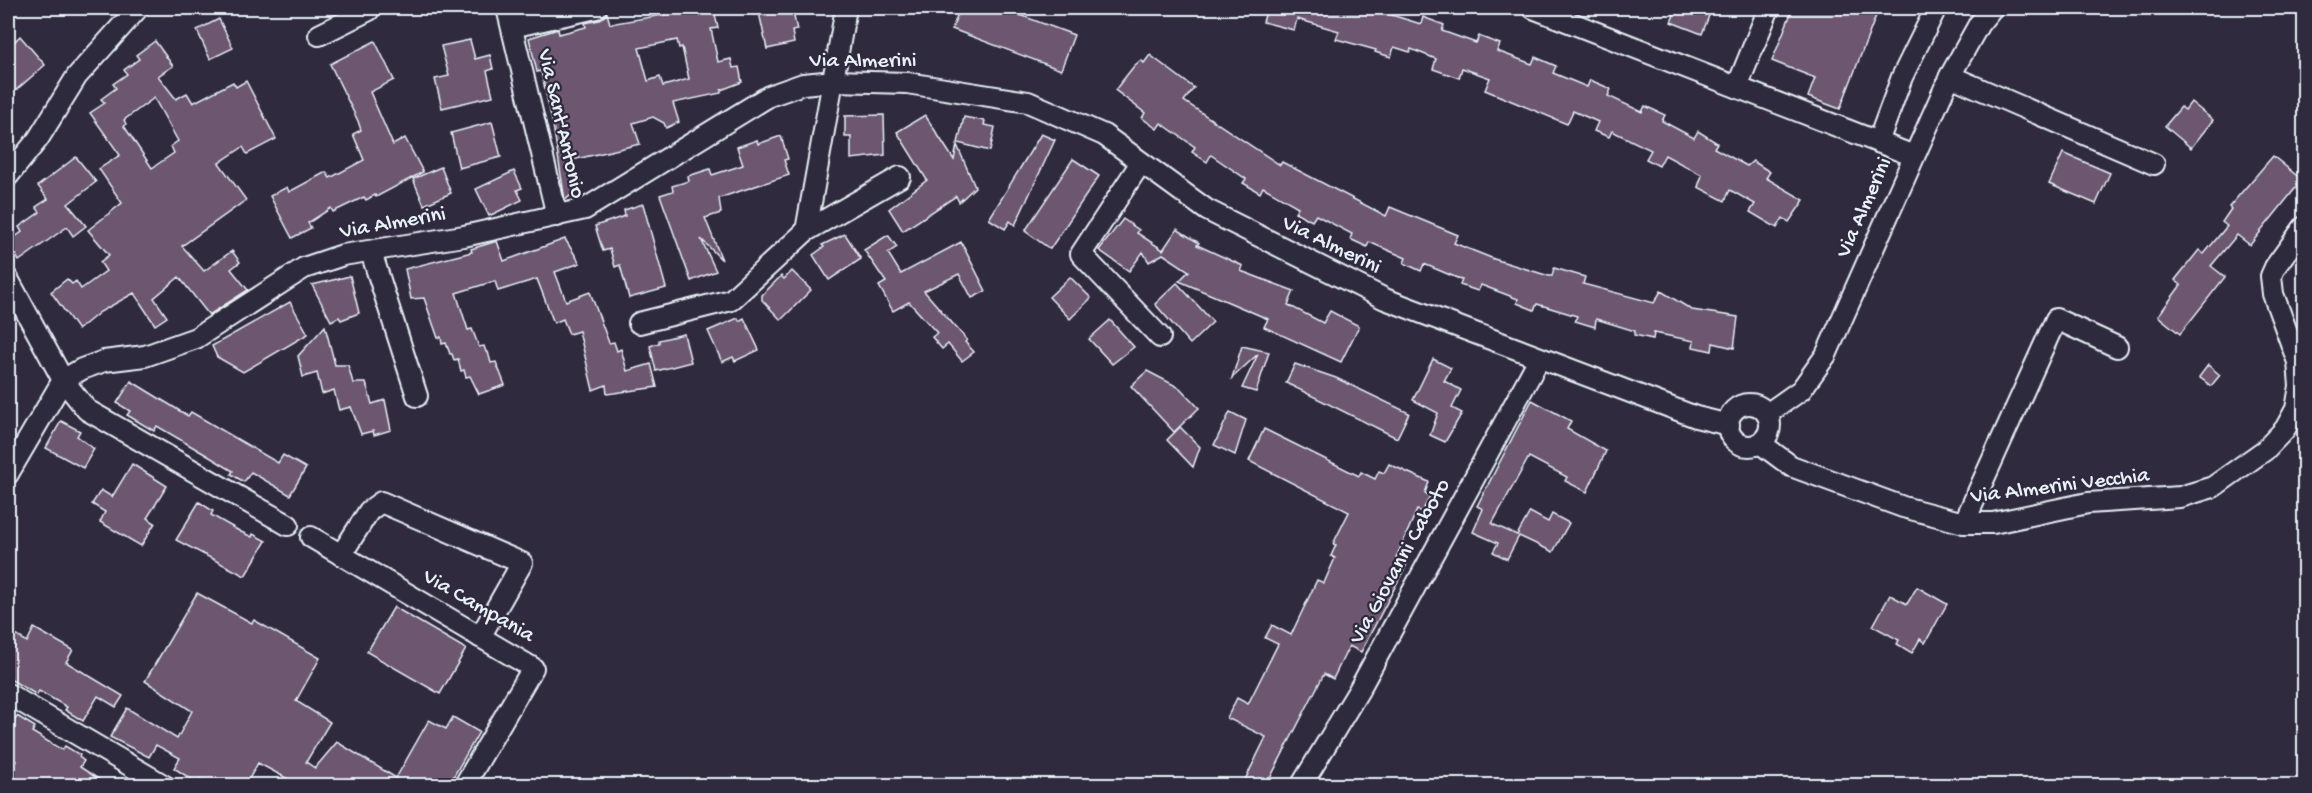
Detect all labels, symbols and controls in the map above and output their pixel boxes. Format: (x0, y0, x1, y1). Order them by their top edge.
street label: Via Sant'Antonio (530, 46, 590, 201)
street label: Via Almerini (808, 49, 917, 75)
street label: Via Almerini (1831, 154, 1899, 263)
street label: Via Almerini (337, 202, 448, 246)
street label: Via Almerini (1276, 210, 1385, 281)
street label: Via Almerini Vecchia (1968, 463, 2151, 511)
street label: Via Giovanni Caboto (1344, 475, 1457, 650)
street label: Via Campania (417, 564, 539, 650)

